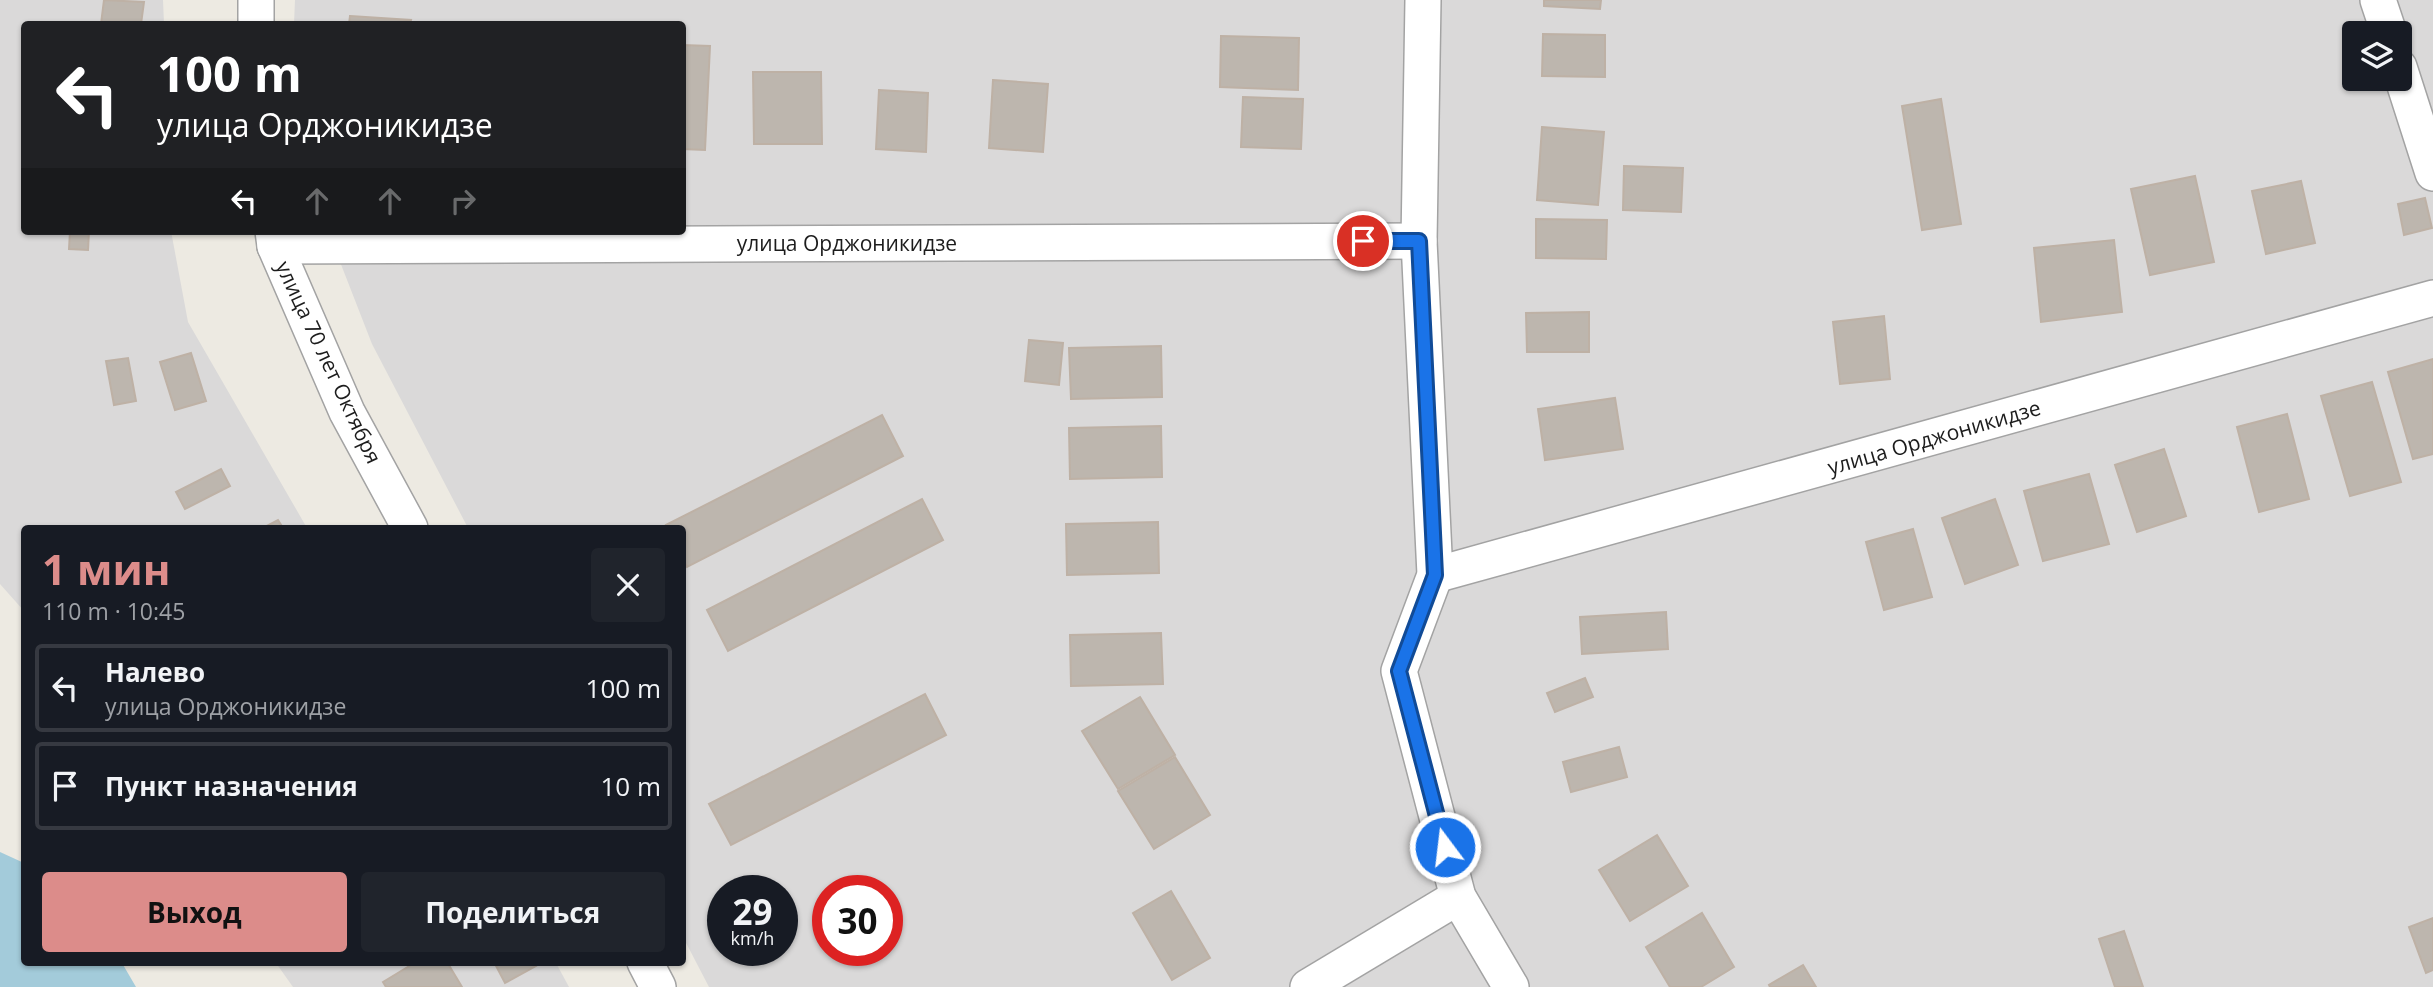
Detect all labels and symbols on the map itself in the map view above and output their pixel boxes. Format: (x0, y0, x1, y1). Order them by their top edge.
pin (1333, 211, 1393, 271)
street label: улица Орджоникидзе (737, 229, 957, 257)
street label: улица 70 лет Октября (270, 256, 388, 468)
street label: улица Орджоникидзе (1824, 393, 2044, 481)
position arrow (1408, 810, 1482, 884)
speed limit sign: 30 (812, 875, 903, 966)

